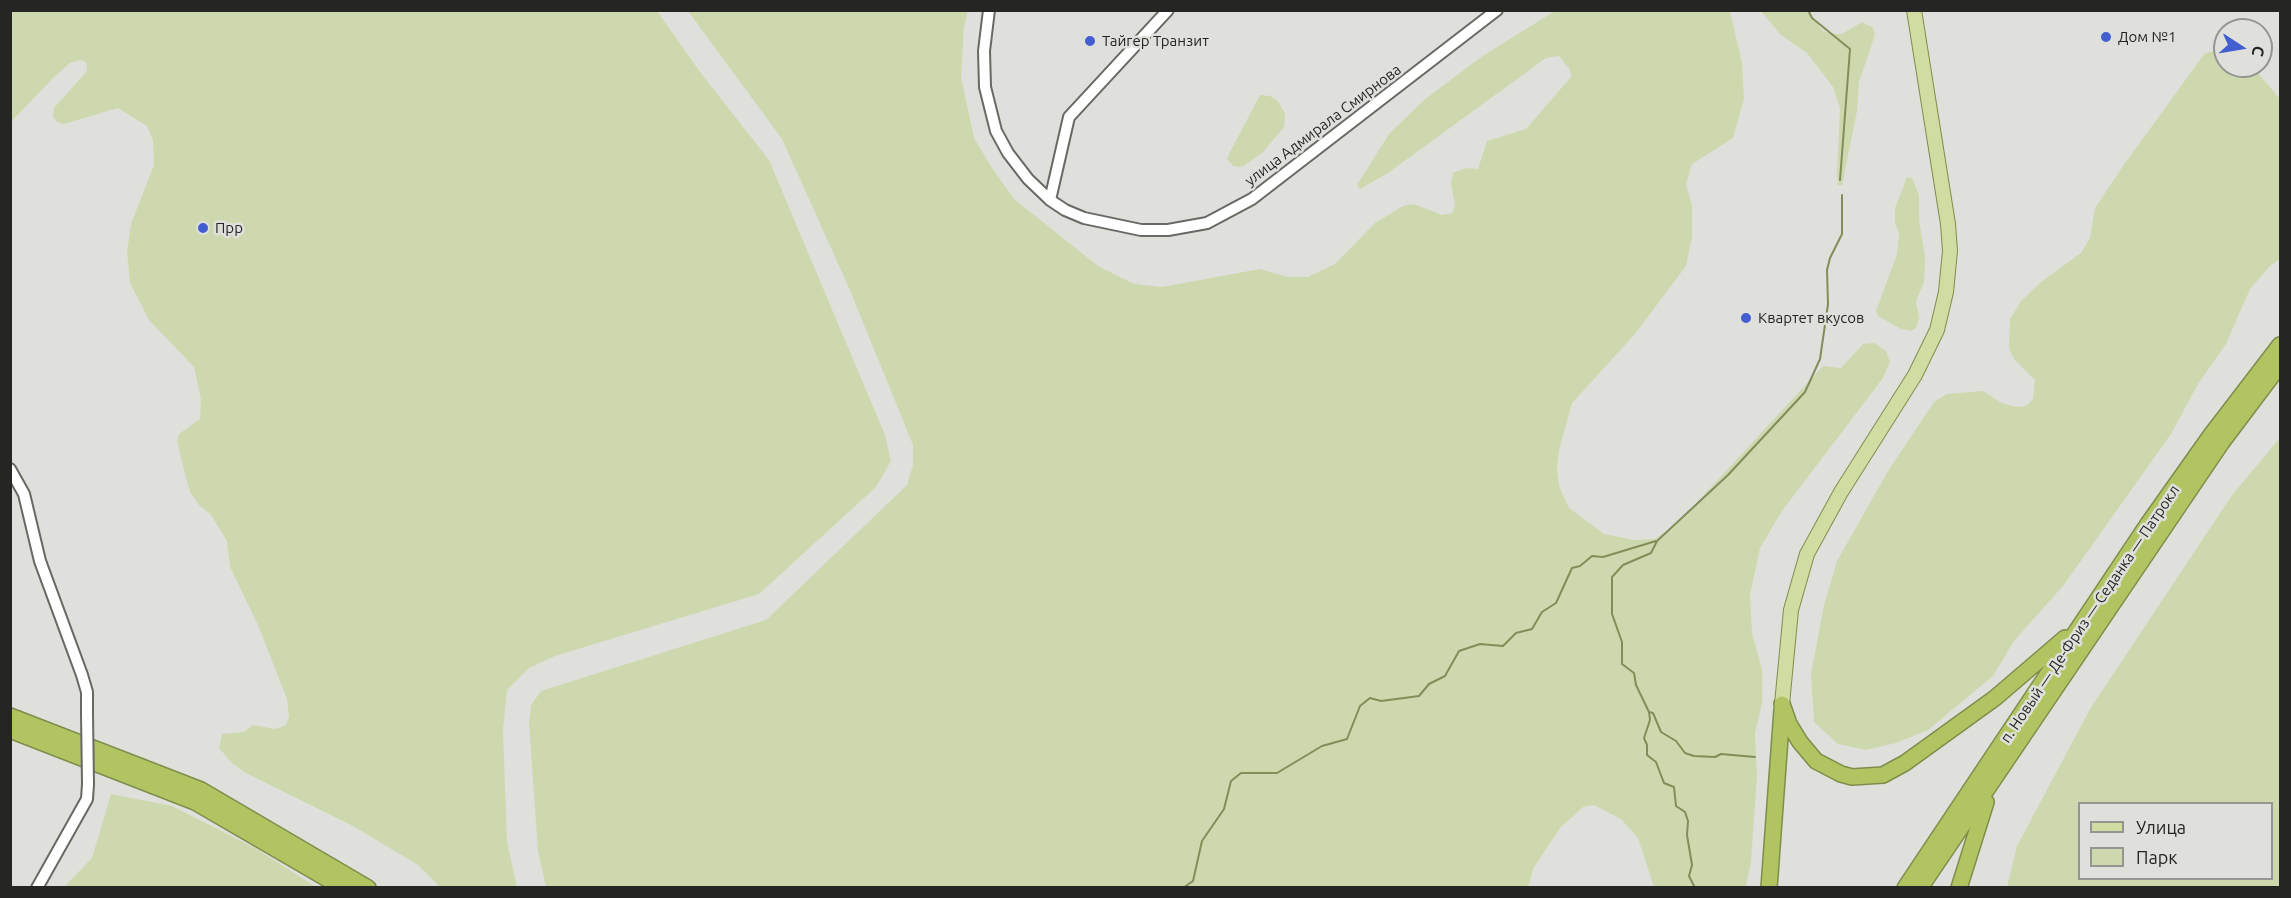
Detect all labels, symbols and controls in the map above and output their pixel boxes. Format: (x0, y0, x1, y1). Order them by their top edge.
north arrow (2213, 18, 2273, 78)
place label: Дом №1 (2118, 28, 2177, 46)
marker: Дом №1 (2099, 30, 2113, 44)
place label: Тайгер Транзит (1102, 32, 1209, 50)
marker: Тайгер Транзит (1083, 34, 1097, 48)
text: С (2249, 44, 2269, 58)
street label: улица Адмирала Смирнова (1241, 60, 1405, 190)
place label: Прр (215, 219, 243, 237)
marker: Прр (196, 221, 210, 235)
place label: Квартет вкусов (1758, 309, 1864, 327)
marker: Квартет вкусов (1739, 311, 1753, 325)
street label: п. Новый — Де-Фриз — Седанка — Патрокл (1997, 482, 2183, 746)
legend (2078, 802, 2273, 880)
text: Улица (2136, 817, 2186, 837)
text: Парк (2136, 847, 2177, 867)

